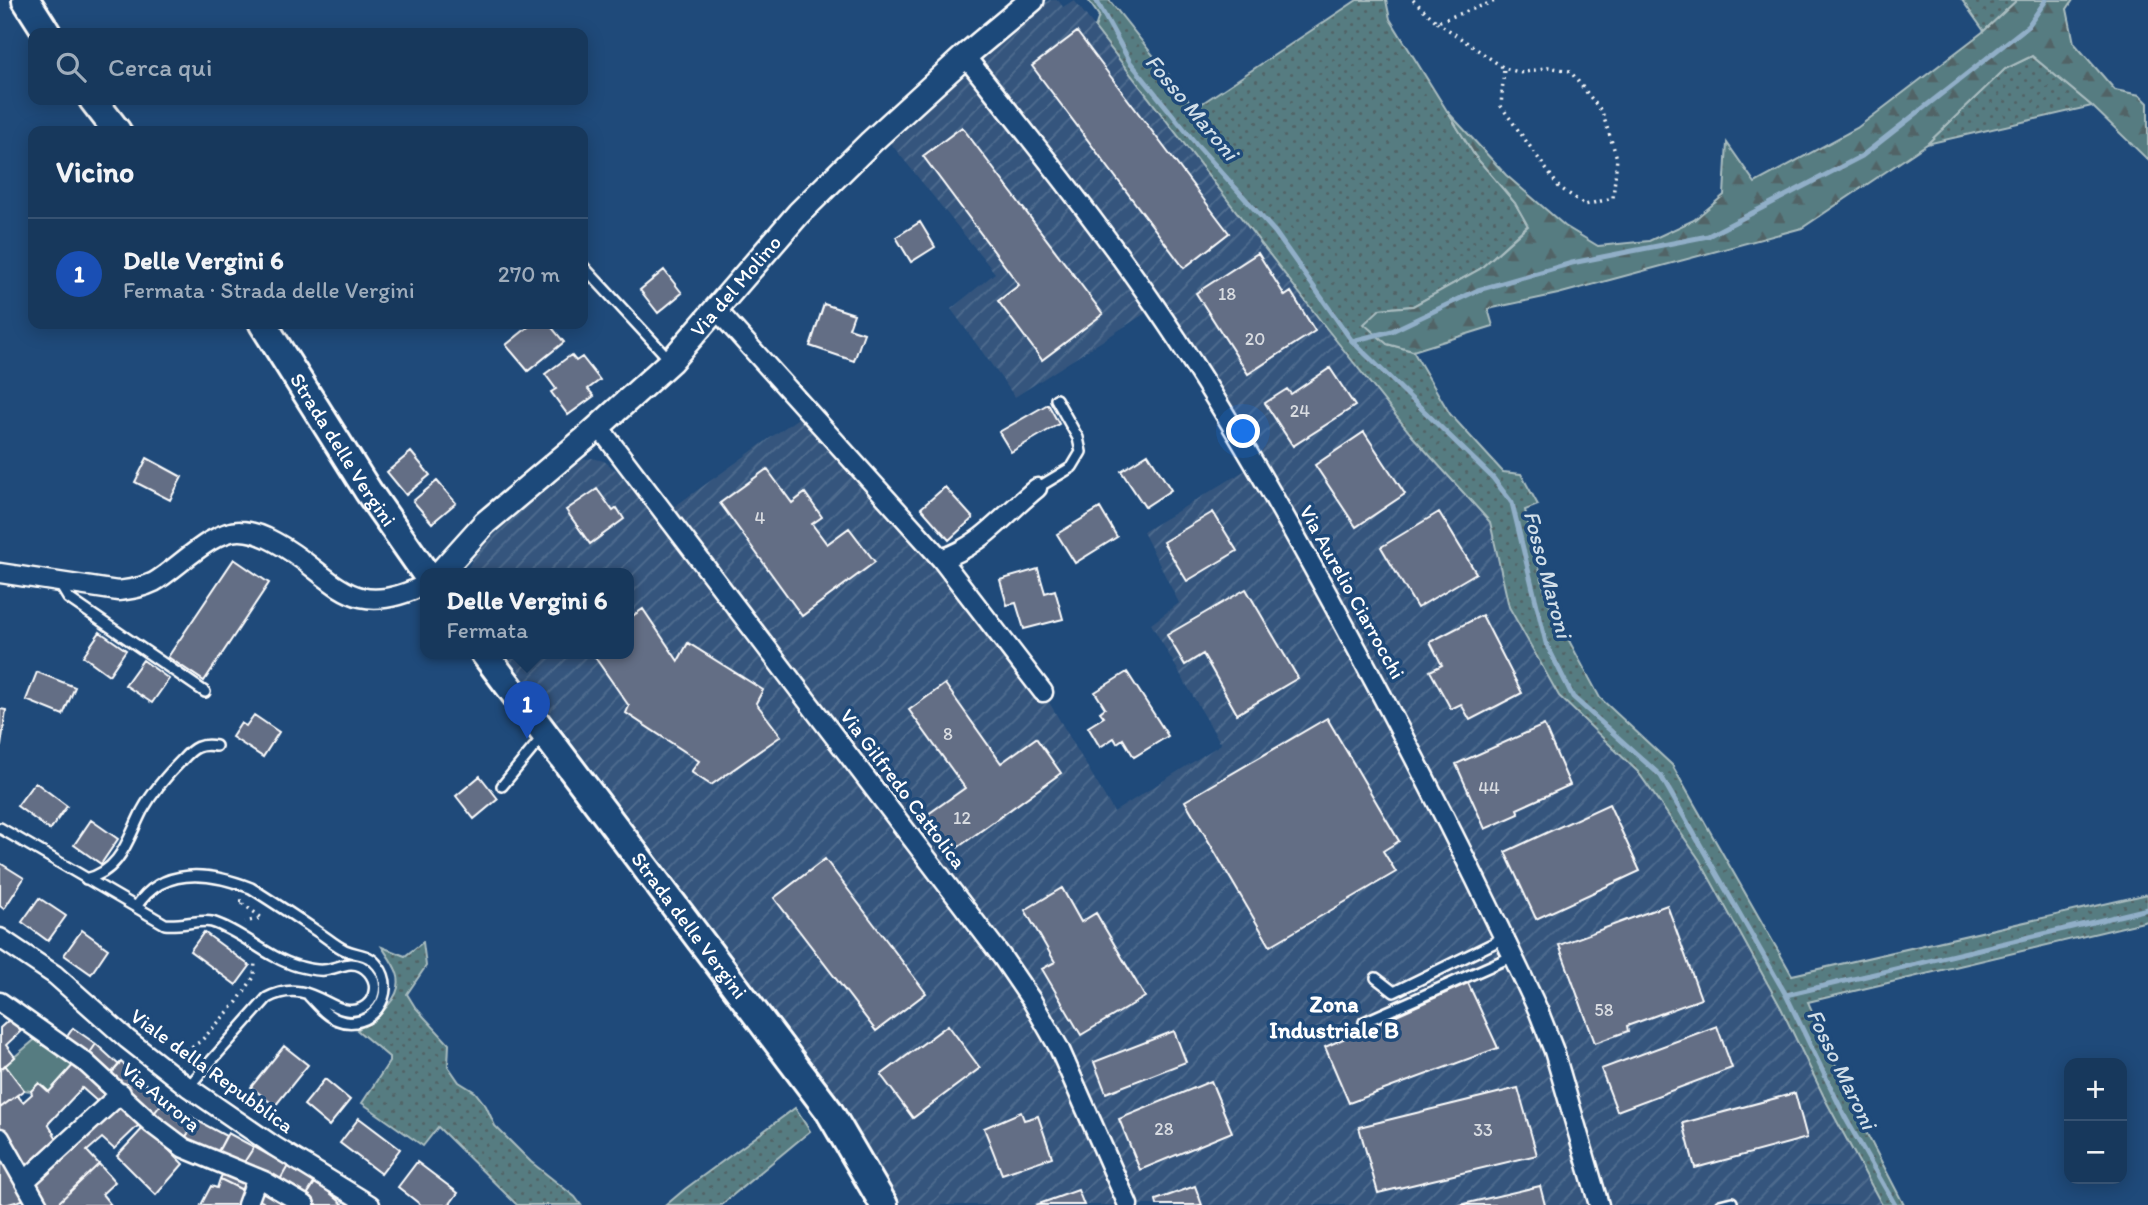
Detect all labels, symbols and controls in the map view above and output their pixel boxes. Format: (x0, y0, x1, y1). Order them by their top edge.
search box (28, 28, 588, 105)
icon: search (52, 48, 90, 86)
water label: Fosso Maroni (1139, 48, 1246, 168)
text: Cerca qui (108, 51, 212, 83)
text: Vicino (56, 153, 134, 190)
street label: Via del Molino (685, 230, 786, 342)
text: Delle Vergini 6 (123, 244, 284, 276)
text: 1 (74, 260, 84, 288)
text: 270 m (498, 260, 560, 288)
text: Fermata · Strada delle Vergini (123, 276, 415, 304)
house number: 18 (1218, 283, 1236, 305)
house number: 20 (1245, 328, 1265, 350)
street label: Strada delle Vergini (285, 368, 402, 531)
house number: 24 (1290, 400, 1310, 422)
your location (1226, 414, 1260, 448)
street label: Via Aurelio Ciarrocchi (1294, 500, 1411, 683)
house number: 4 (755, 507, 766, 529)
water label: Fosso Maroni (1518, 507, 1579, 643)
popup (420, 568, 634, 659)
text: Delle Vergini 6 (447, 584, 607, 616)
text: Fermata (447, 616, 528, 644)
pin: 1 (504, 681, 550, 739)
street label: Via Gilfredo Cattolica (835, 704, 972, 874)
house number: 8 (943, 723, 953, 745)
house number: 44 (1478, 777, 1500, 799)
house number: 12 (953, 807, 971, 829)
street label: Strada delle Vergini (626, 847, 753, 1003)
district label: Zona Industriale B (1269, 990, 1399, 1044)
house number: 58 (1594, 999, 1614, 1021)
street label: Viale della Repubblica (126, 1003, 299, 1138)
water label: Fosso Maroni (1801, 1004, 1884, 1136)
street label: Via Aurora (117, 1056, 206, 1137)
map controls (2064, 1058, 2127, 1184)
button: + (2064, 1058, 2127, 1121)
house number: 28 (1154, 1118, 1174, 1140)
house number: 33 (1473, 1119, 1493, 1141)
button: − (2064, 1121, 2127, 1184)

